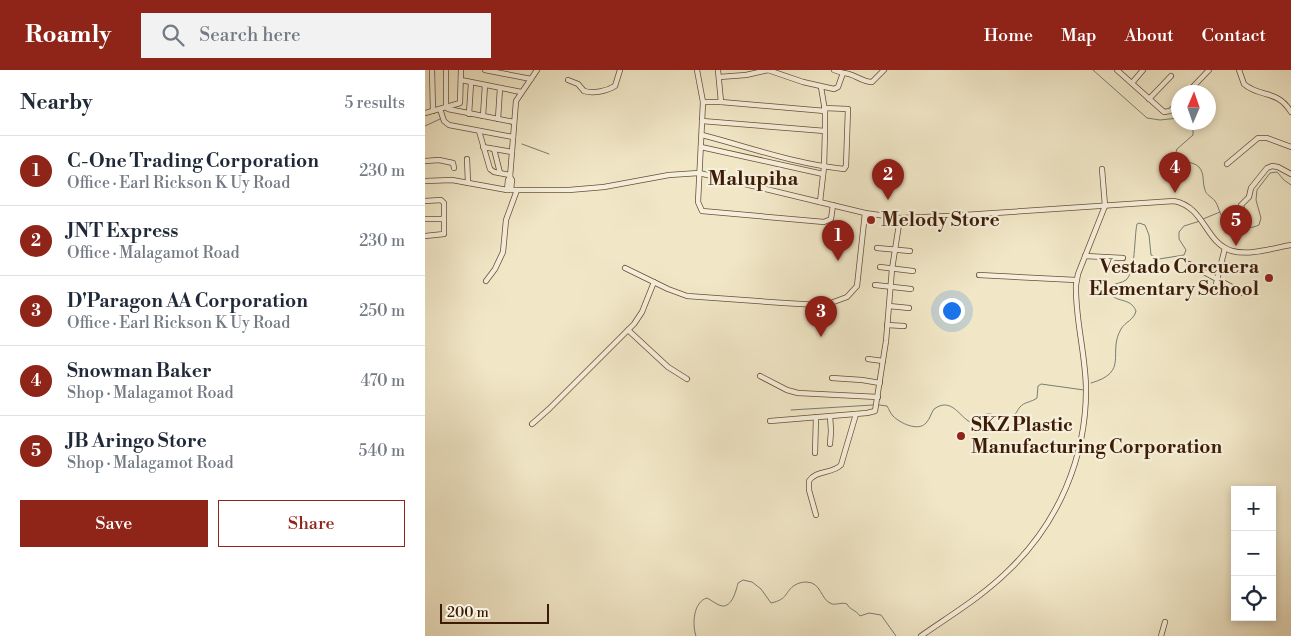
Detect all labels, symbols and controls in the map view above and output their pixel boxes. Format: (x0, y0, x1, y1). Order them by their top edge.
search box (141, 13, 491, 58)
text: Roamly (25, 20, 111, 50)
icon: search (159, 21, 187, 49)
text: Search here (199, 23, 301, 47)
text: Home (984, 24, 1033, 47)
text: Map (1061, 24, 1097, 47)
text: About (1125, 24, 1174, 47)
text: Contact (1202, 24, 1266, 47)
north arrow (1171, 85, 1216, 130)
text: Nearby (20, 90, 93, 116)
text: 5 results (344, 93, 405, 113)
text: C-One Trading Corporation (67, 149, 319, 173)
pin: 4 (1159, 152, 1191, 193)
pin: 2 (872, 159, 904, 200)
text: 1 (32, 161, 40, 181)
text: 230 m (359, 161, 405, 181)
district label: Malupiha (708, 167, 798, 192)
text: Office · Earl Rickson K Uy Road (67, 173, 290, 193)
pin: 5 (1220, 205, 1252, 246)
place label: Melody Store (881, 208, 1000, 232)
marker: Melody Store (865, 214, 877, 226)
text: JNT Express (67, 219, 178, 243)
pin: 1 (822, 220, 854, 261)
text: 2 (31, 231, 41, 251)
text: 230 m (359, 231, 405, 251)
text: Office · Malagamot Road (67, 243, 240, 263)
place label: Vestado Corcuera Elementary School (1089, 255, 1260, 301)
marker: Vestado Corcuera Elementary School (1263, 272, 1275, 284)
text: D'Paragon AA Corporation (67, 289, 308, 313)
pin: 3 (805, 296, 837, 337)
your location (939, 298, 965, 324)
text: 3 (31, 301, 41, 321)
text: 250 m (359, 301, 405, 321)
text: Office · Earl Rickson K Uy Road (67, 313, 290, 333)
text: Snowman Baker (67, 359, 212, 383)
text: 4 (31, 371, 41, 391)
text: 470 m (361, 371, 405, 391)
text: Shop · Malagamot Road (67, 383, 234, 403)
place label: SKZ Plastic Manufacturing Corporation (971, 413, 1223, 459)
text: JB Aringo Store (67, 429, 207, 453)
marker: SKZ Plastic Manufacturing Corporation (955, 430, 967, 442)
text: 5 (31, 441, 41, 461)
text: 540 m (358, 441, 405, 461)
text: Shop · Malagamot Road (67, 453, 234, 473)
map controls (1231, 486, 1276, 621)
button: + (1231, 486, 1276, 531)
button: Save (20, 500, 208, 547)
button: Share (218, 500, 405, 547)
button: − (1231, 531, 1276, 576)
button: locate (1231, 576, 1276, 621)
scale bar (440, 601, 549, 624)
text: 200 m (447, 604, 489, 622)

